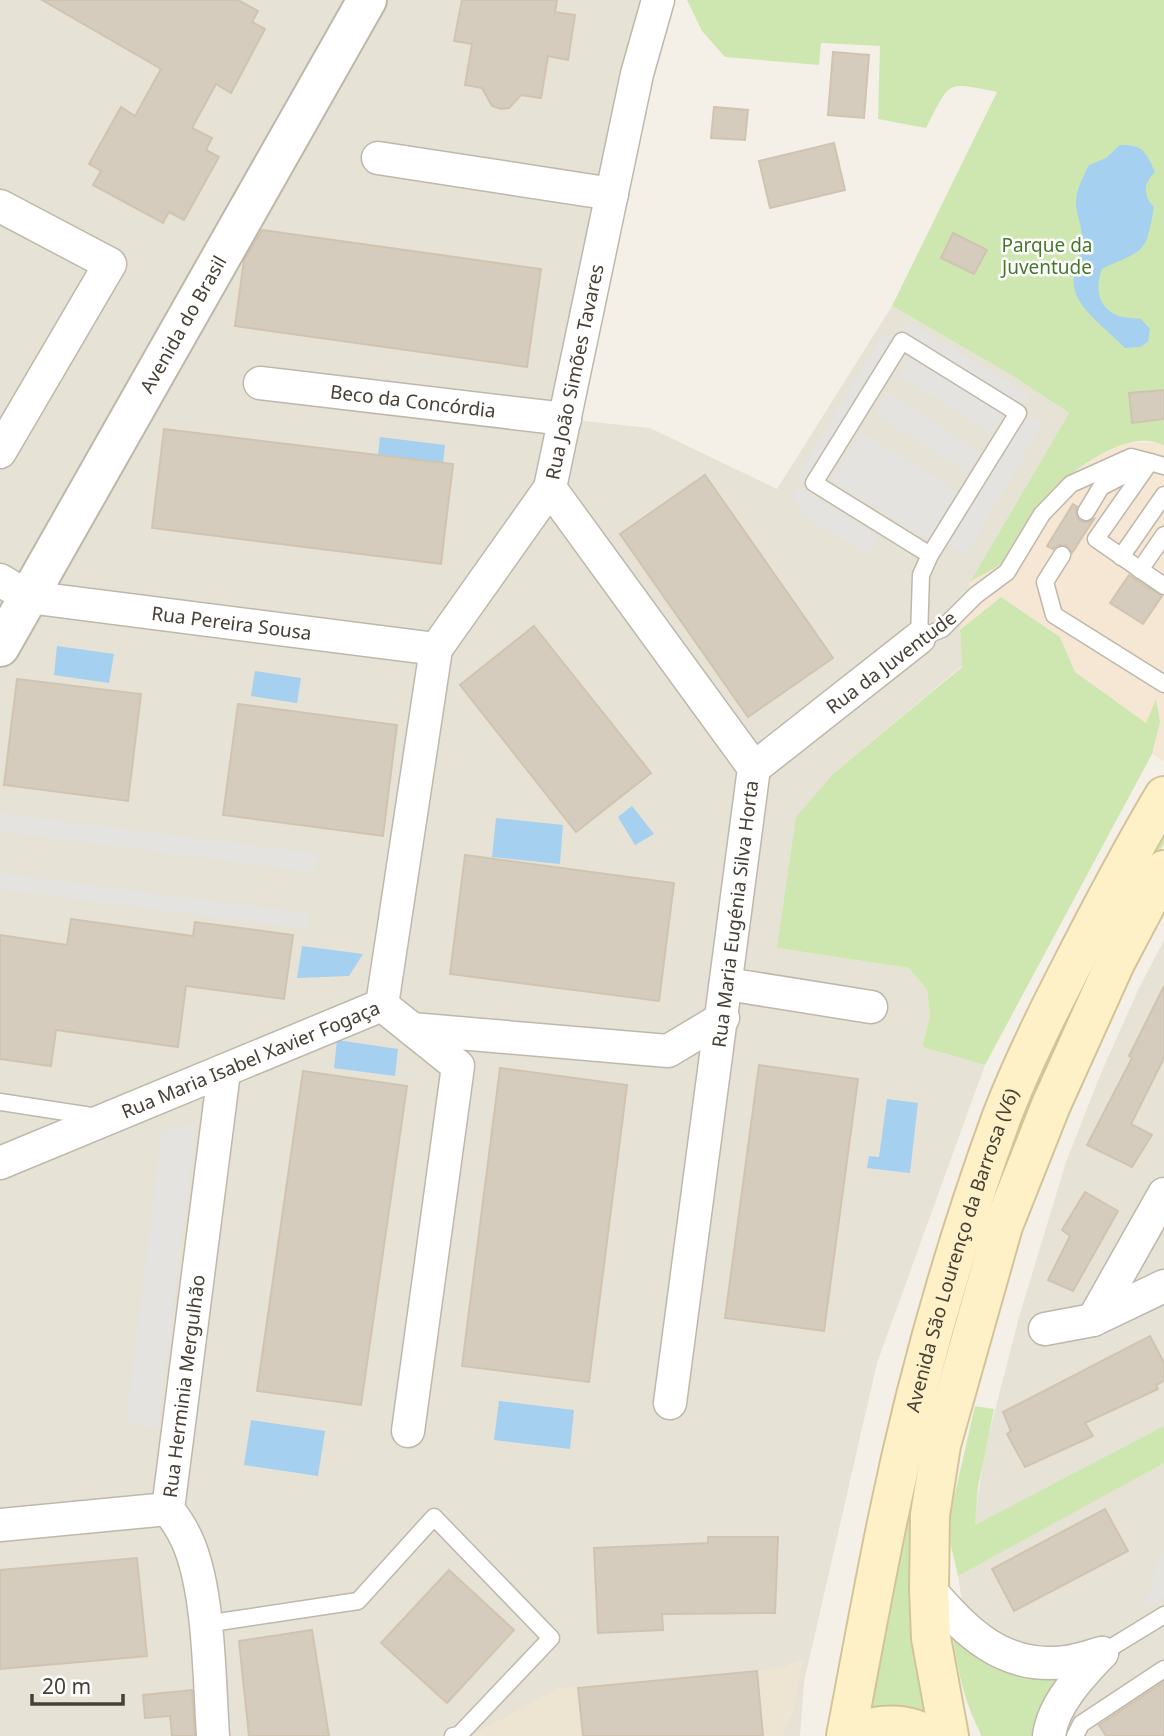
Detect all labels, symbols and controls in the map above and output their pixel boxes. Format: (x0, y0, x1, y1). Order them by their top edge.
park label: Parque da Juventude (1000, 232, 1093, 280)
street label: Avenida do Brasil (134, 251, 232, 398)
street label: Rua João Simões Tavares (539, 262, 610, 482)
street label: Beco da Concórdia (329, 378, 497, 424)
street label: Rua Pereira Sousa (150, 600, 313, 646)
street label: Rua da Juventude (821, 605, 961, 719)
street label: Rua Maria Eugénia Silva Horta (706, 779, 764, 1049)
street label: Rua Maria Isabel Xavier Fogaça (117, 994, 384, 1124)
street label: Avenida São Lourenço da Barrosa (V6) (899, 1084, 1025, 1415)
street label: Rua Herminia Mergulhão (157, 1273, 211, 1499)
scale bar (32, 1662, 122, 1706)
text: 20 m (42, 1672, 91, 1700)

